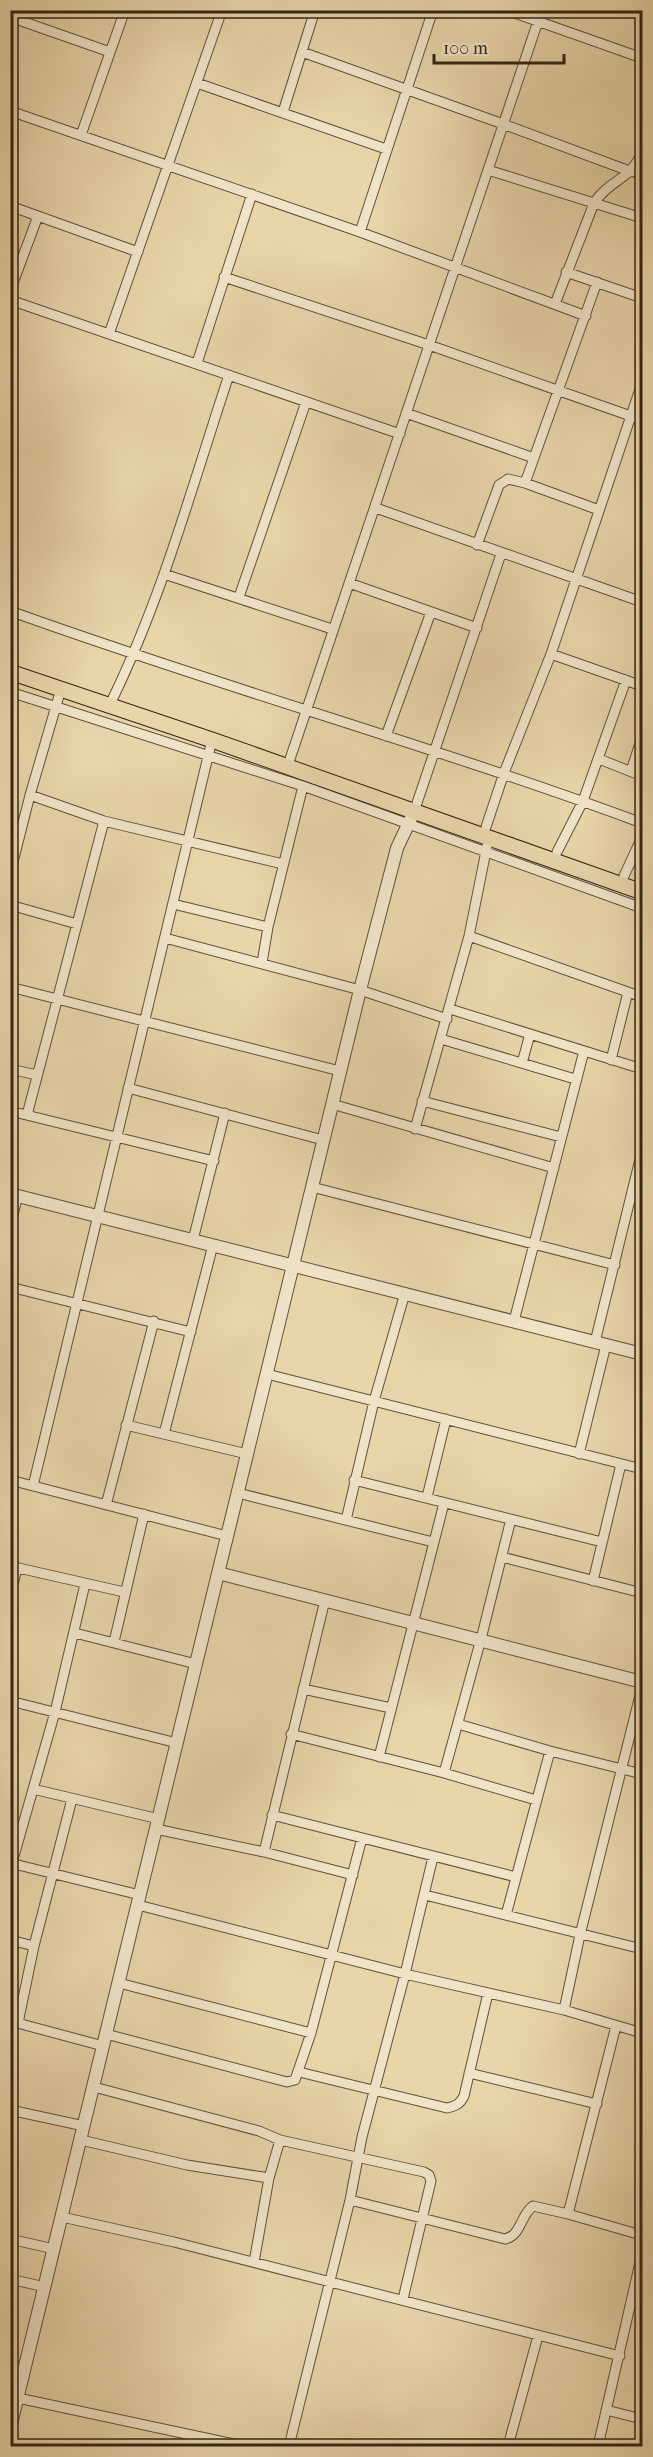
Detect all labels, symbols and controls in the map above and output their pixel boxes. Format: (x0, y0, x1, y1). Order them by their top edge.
scale bar (434, 27, 564, 65)
text: 100 m (443, 38, 488, 59)

